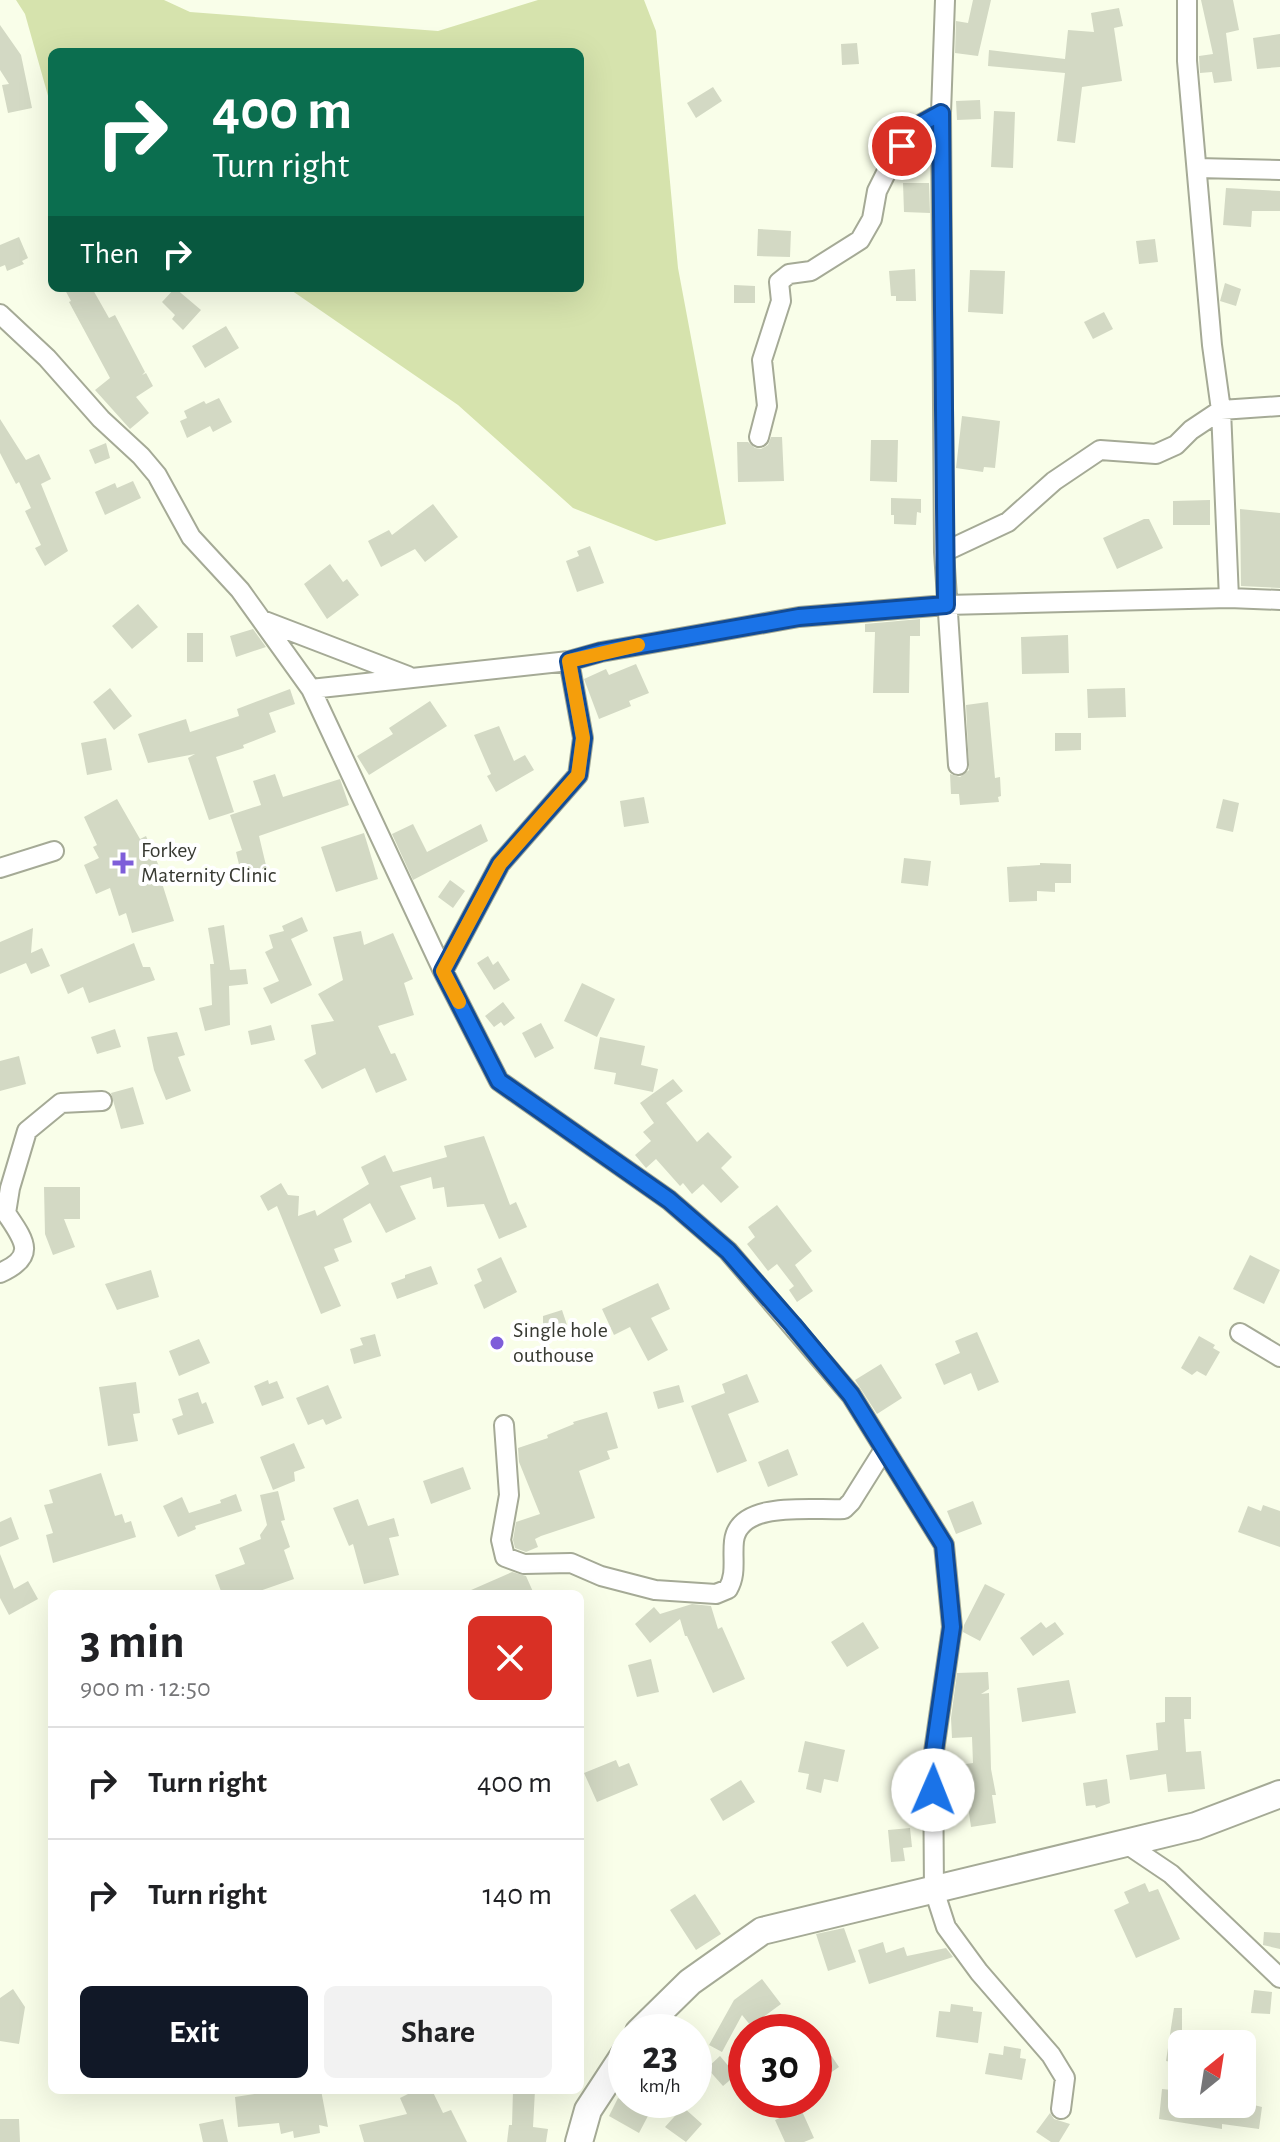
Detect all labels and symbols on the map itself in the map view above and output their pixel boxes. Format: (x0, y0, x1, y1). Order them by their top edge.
pin (868, 112, 936, 180)
place label: Forkey Maternity Clinic (141, 839, 277, 886)
marker: Forkey Maternity Clinic (112, 852, 134, 874)
place label: Single hole outhouse (513, 1319, 608, 1366)
marker: Single hole outhouse (488, 1334, 506, 1352)
position arrow (891, 1748, 975, 1832)
speed limit sign: 30 (728, 2014, 832, 2118)
north arrow (1168, 2030, 1256, 2118)

